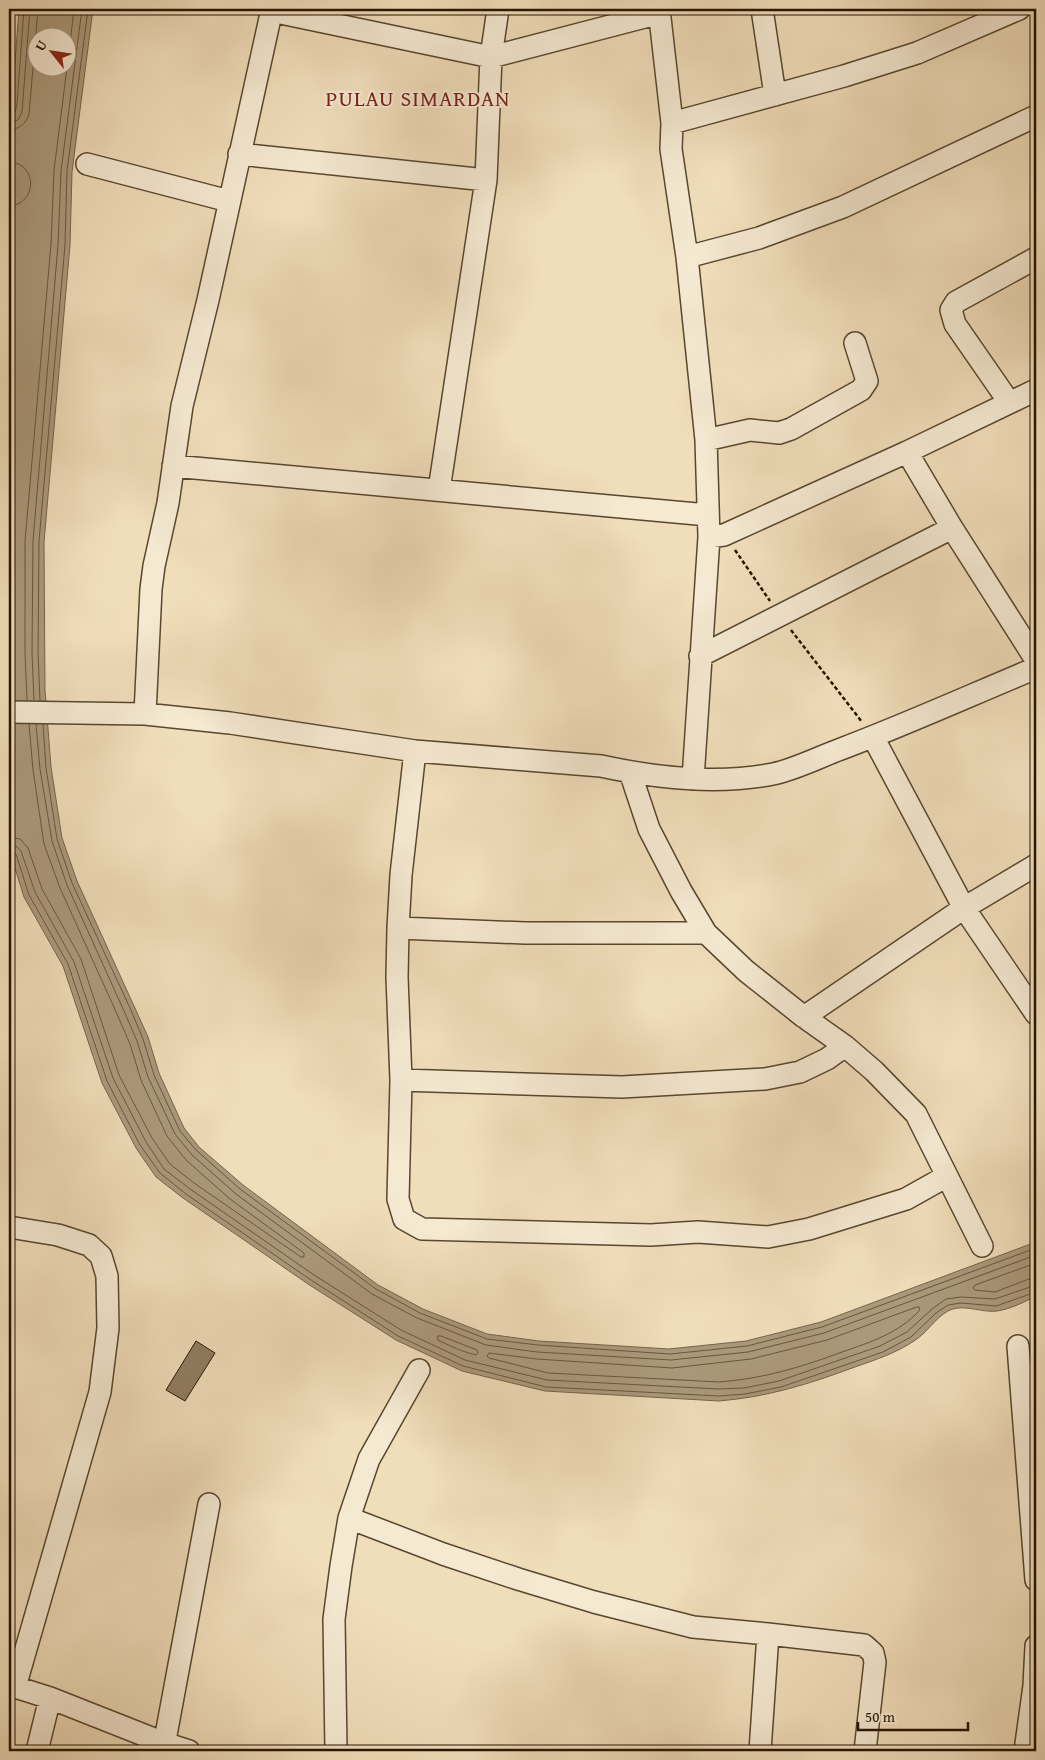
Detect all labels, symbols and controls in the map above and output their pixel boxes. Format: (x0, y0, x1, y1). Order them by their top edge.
north arrow (28, 28, 78, 78)
text: U (30, 36, 52, 55)
district label: PULAU SIMARDAN (326, 82, 510, 114)
scale bar (858, 1700, 968, 1732)
text: 50 m (865, 1706, 896, 1727)

